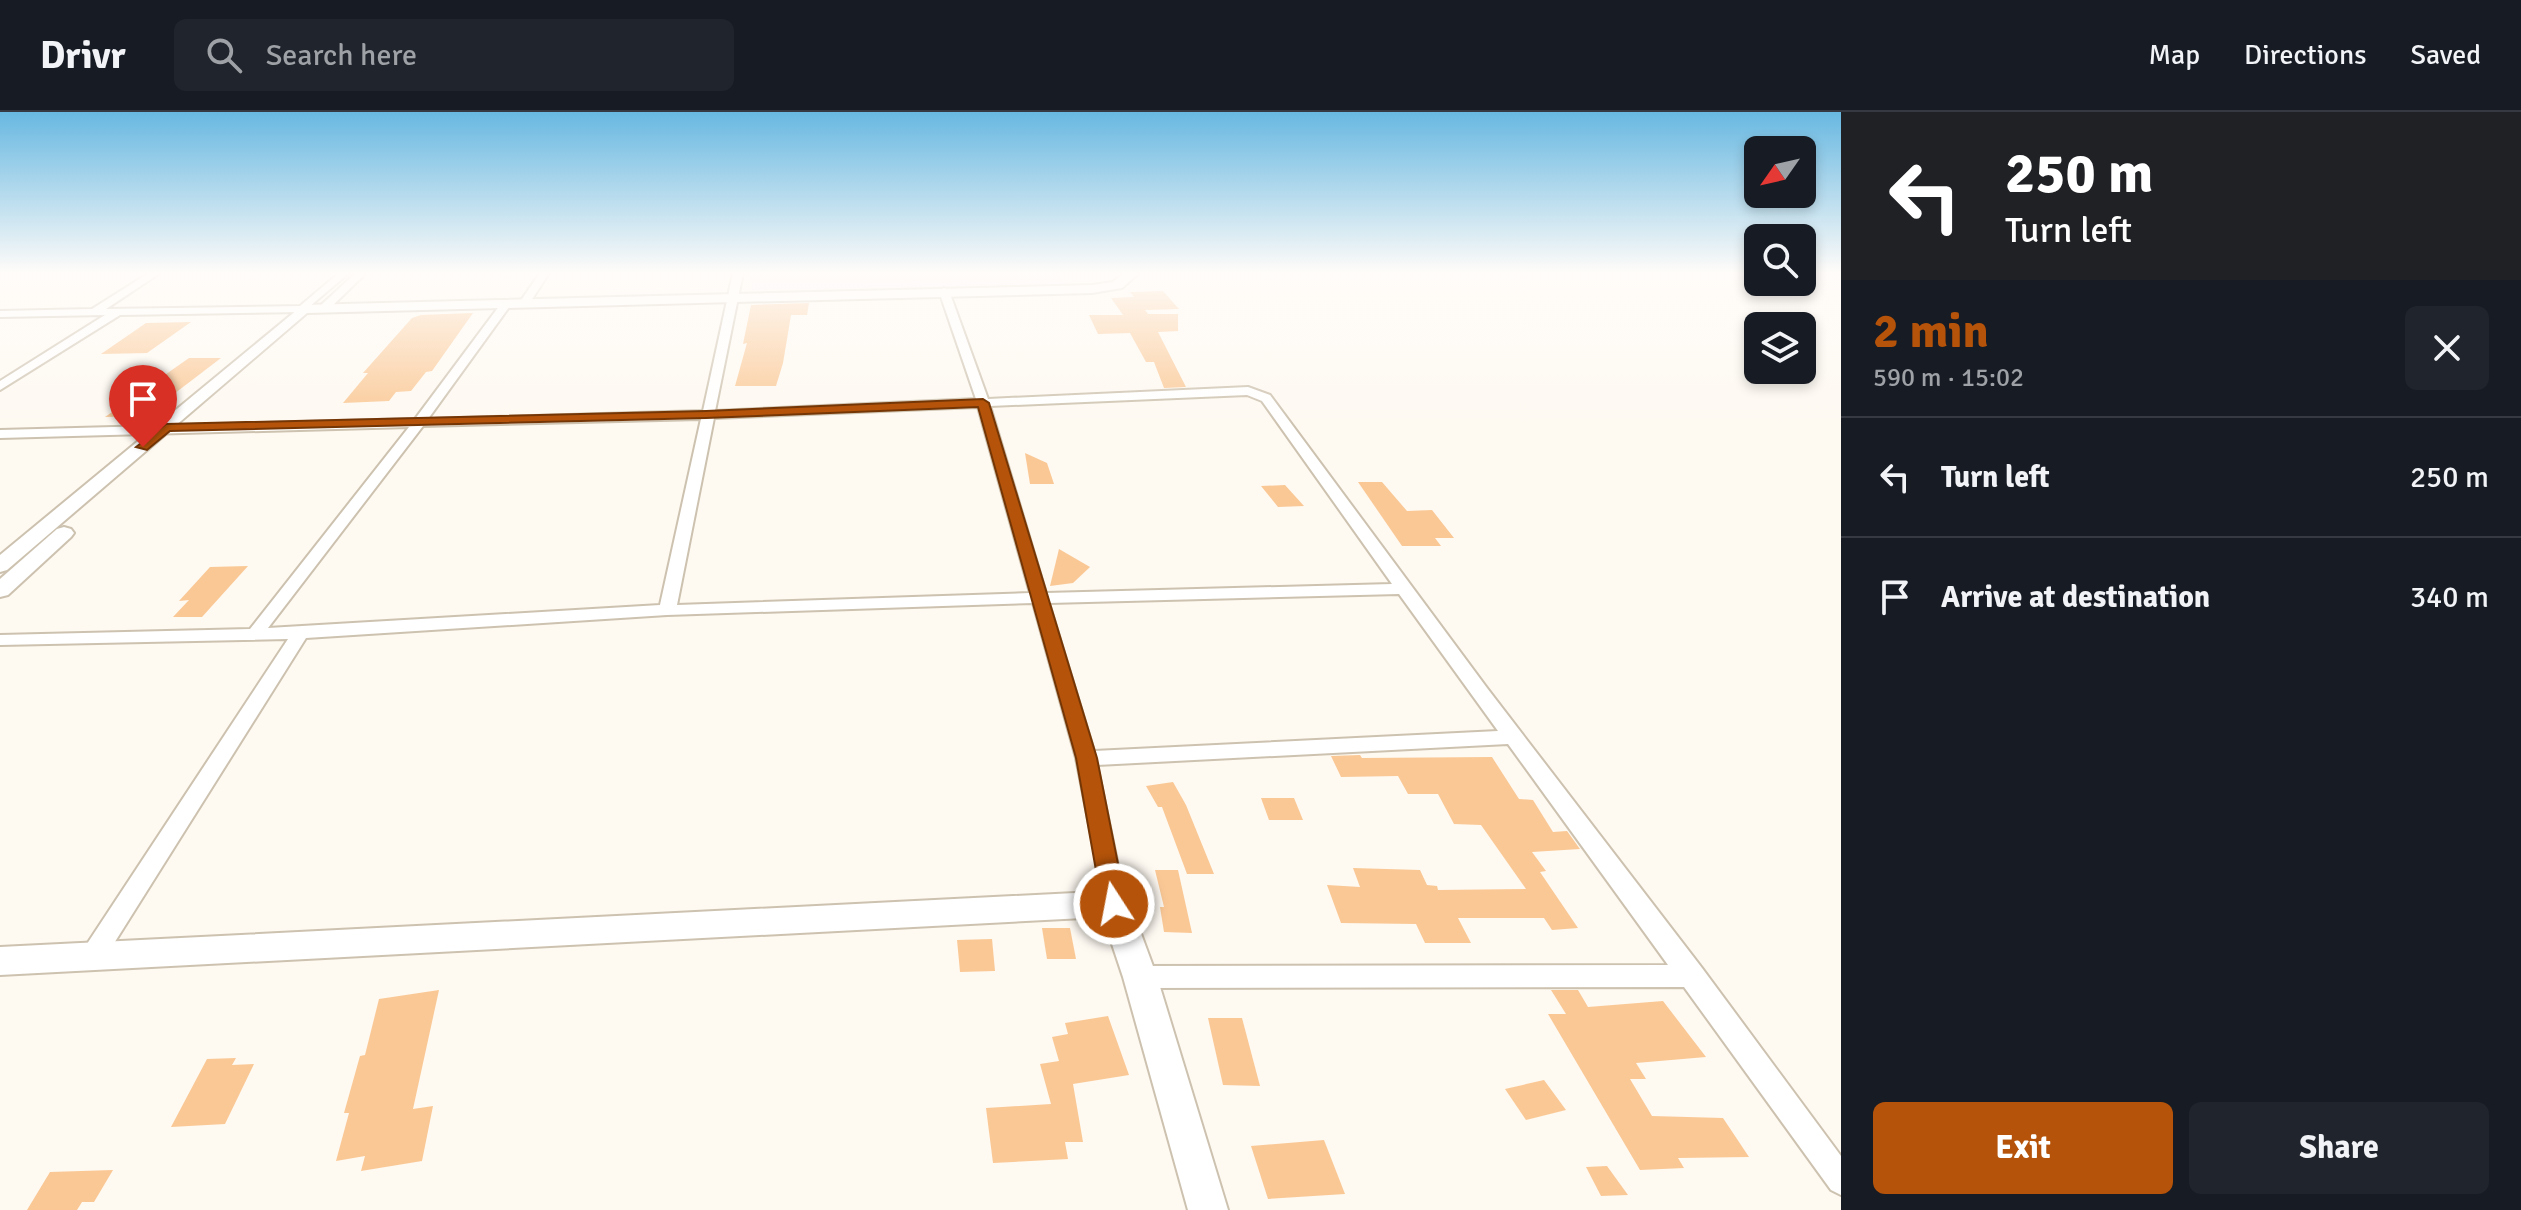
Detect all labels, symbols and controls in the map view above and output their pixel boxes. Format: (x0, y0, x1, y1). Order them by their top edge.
search box (174, 19, 734, 91)
text: Drivr (40, 32, 126, 79)
icon: search (202, 33, 246, 77)
text: Search here (266, 37, 417, 74)
text: Map (2148, 38, 2200, 72)
text: Directions (2244, 38, 2366, 72)
text: Saved (2410, 38, 2481, 72)
north arrow (1744, 136, 1816, 208)
map controls (1744, 136, 1816, 384)
text: 250 m (2005, 139, 2153, 208)
icon: left (1873, 144, 1977, 248)
text: Turn left (2005, 208, 2132, 253)
button: search (1744, 224, 1816, 296)
text: 2 min (1873, 302, 1989, 361)
button: close (2405, 306, 2489, 390)
button: layers (1744, 312, 1816, 384)
text: 590 m · 15:02 (1873, 362, 2024, 394)
pin (109, 365, 177, 447)
icon: arrive (121, 377, 165, 421)
icon: left (1873, 455, 1917, 499)
text: Turn left (1941, 459, 2050, 496)
text: 250 m (2410, 459, 2489, 496)
icon: arrive (1873, 575, 1917, 619)
text: Arrive at destination (1941, 579, 2210, 616)
text: 340 m (2410, 579, 2489, 616)
position arrow (1072, 862, 1156, 946)
button: Exit (1873, 1102, 2173, 1194)
button: Share (2189, 1102, 2489, 1194)

